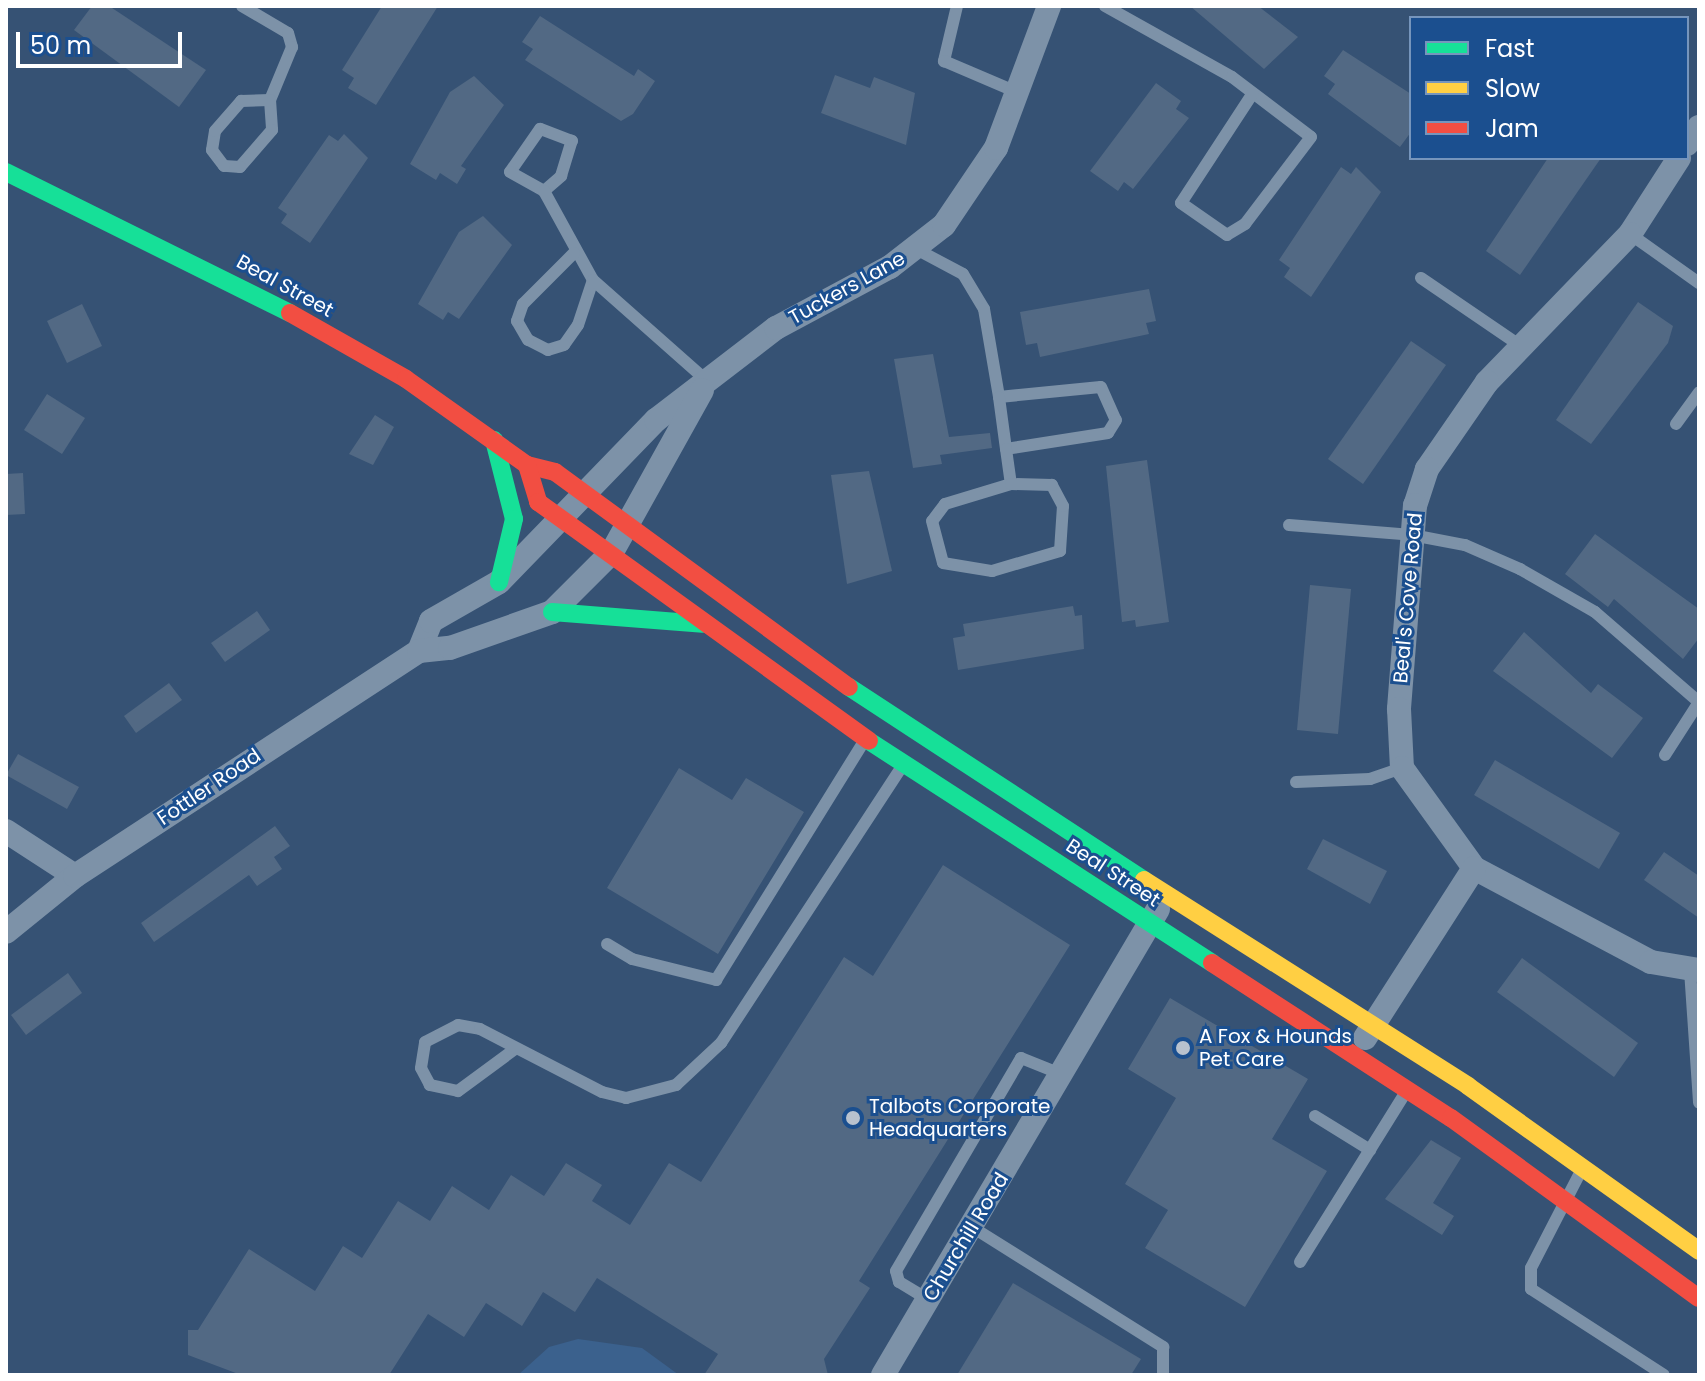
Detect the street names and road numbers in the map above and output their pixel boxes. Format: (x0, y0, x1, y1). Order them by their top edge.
street label: Tuckers Lane (785, 246, 909, 330)
street label: Beal Street (232, 250, 338, 322)
street label: Beal's Cove Road (1389, 512, 1427, 684)
street label: Fottler Road (153, 744, 265, 830)
street label: Beal Street (1062, 834, 1164, 912)
street label: Churchill Road (918, 1168, 1014, 1306)

